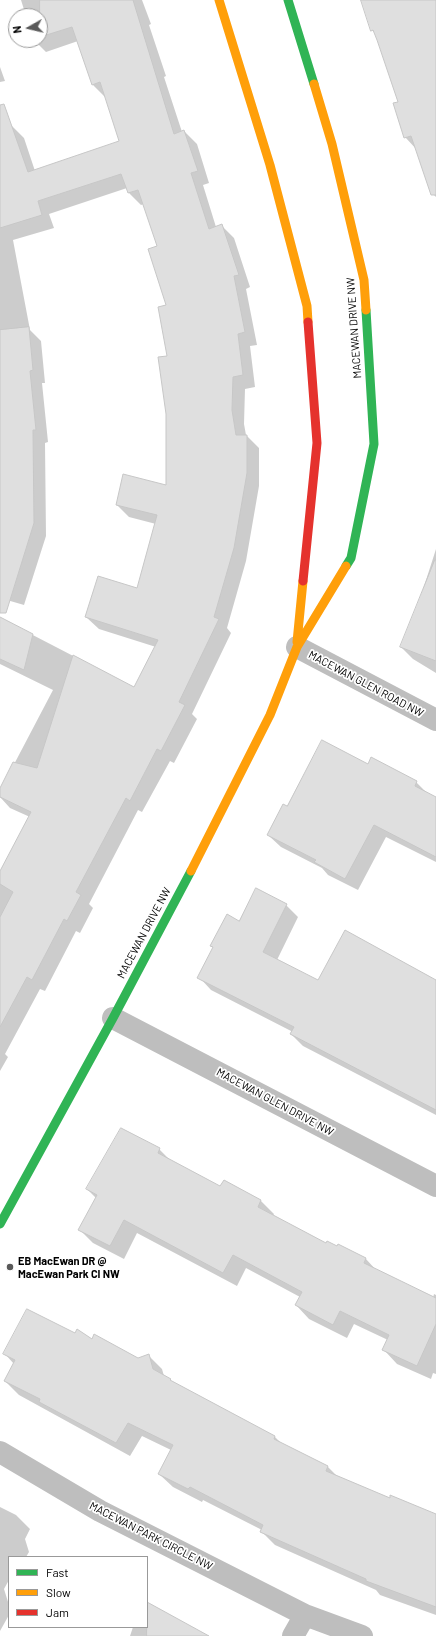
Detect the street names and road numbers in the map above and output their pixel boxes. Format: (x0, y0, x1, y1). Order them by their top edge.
street label: MACEWAN DRIVE NW (344, 277, 364, 379)
street label: MACEWAN GLEN ROAD NW (306, 648, 426, 720)
street label: MACEWAN DRIVE NW (114, 885, 174, 981)
street label: MACEWAN GLEN DRIVE NW (214, 1065, 336, 1139)
street label: MACEWAN PARK CIRCLE NW (87, 1499, 215, 1573)

